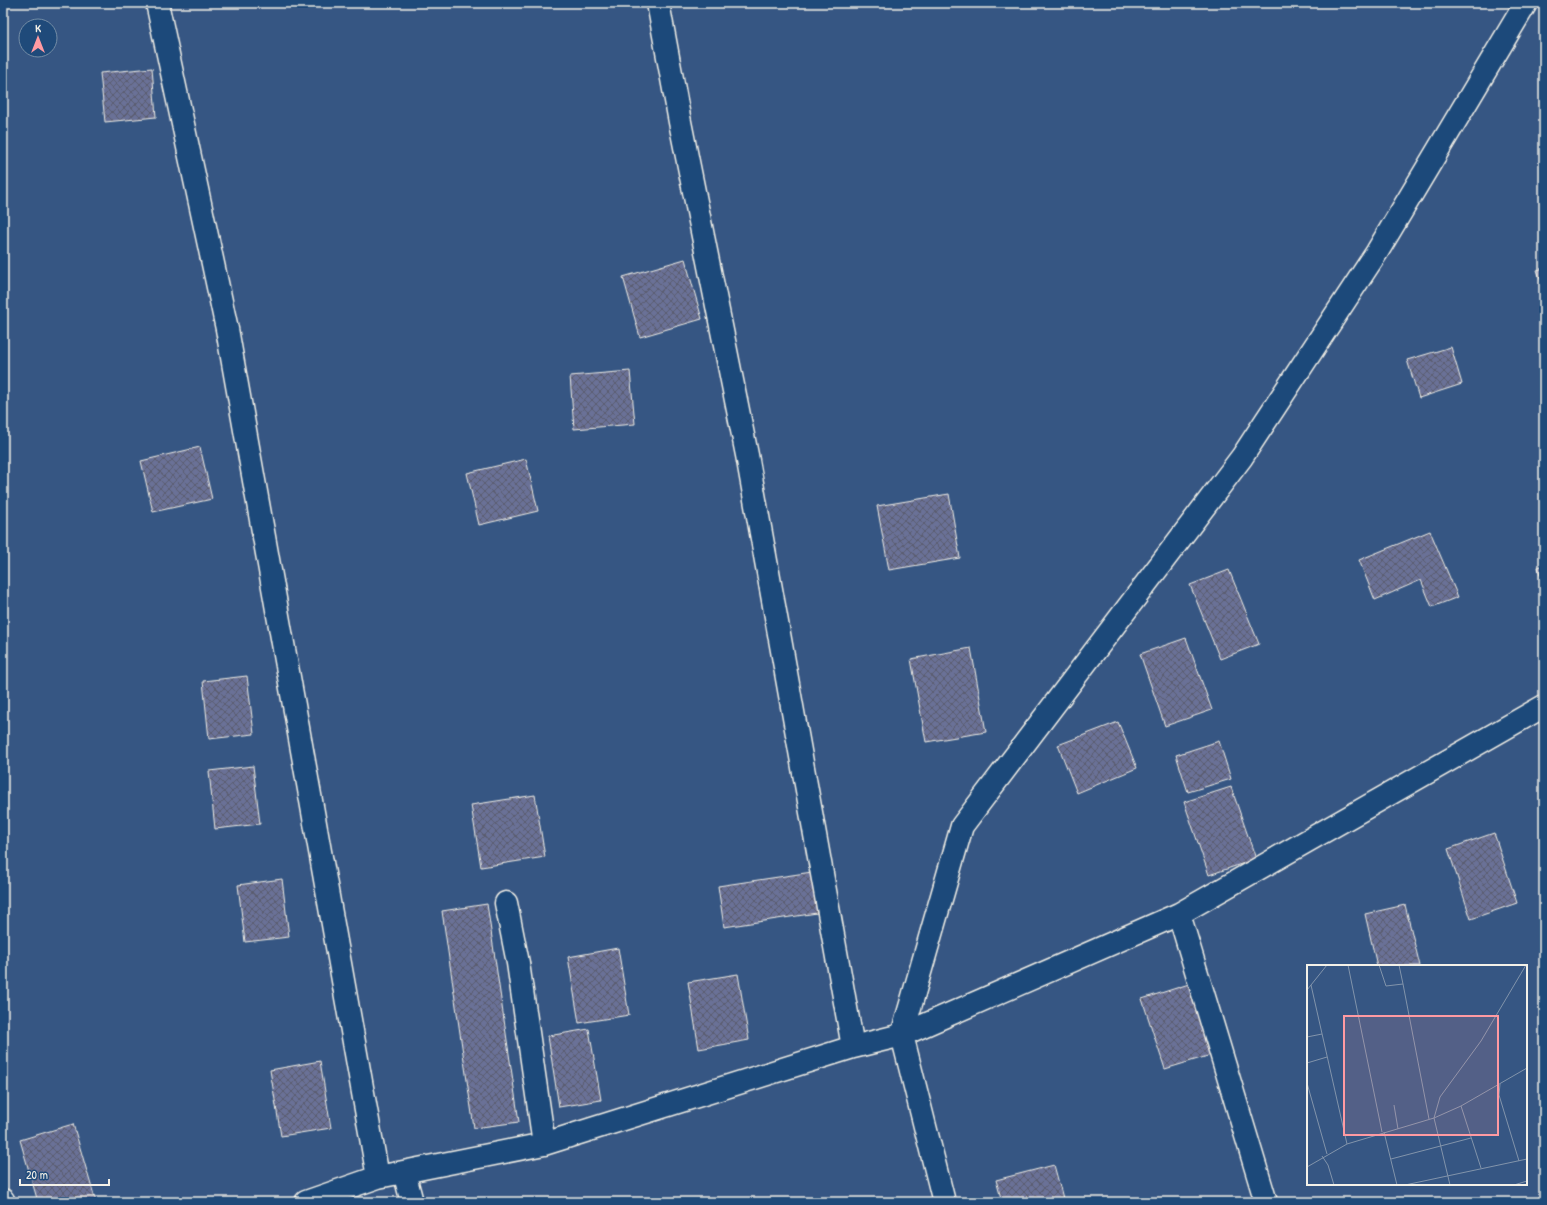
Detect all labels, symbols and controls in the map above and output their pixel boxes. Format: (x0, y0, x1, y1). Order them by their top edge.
north arrow (18, 18, 58, 58)
text: K (35, 21, 41, 35)
inset map (1307, 965, 1527, 1185)
scale bar (20, 1161, 109, 1187)
text: 20 m (26, 1166, 48, 1183)

